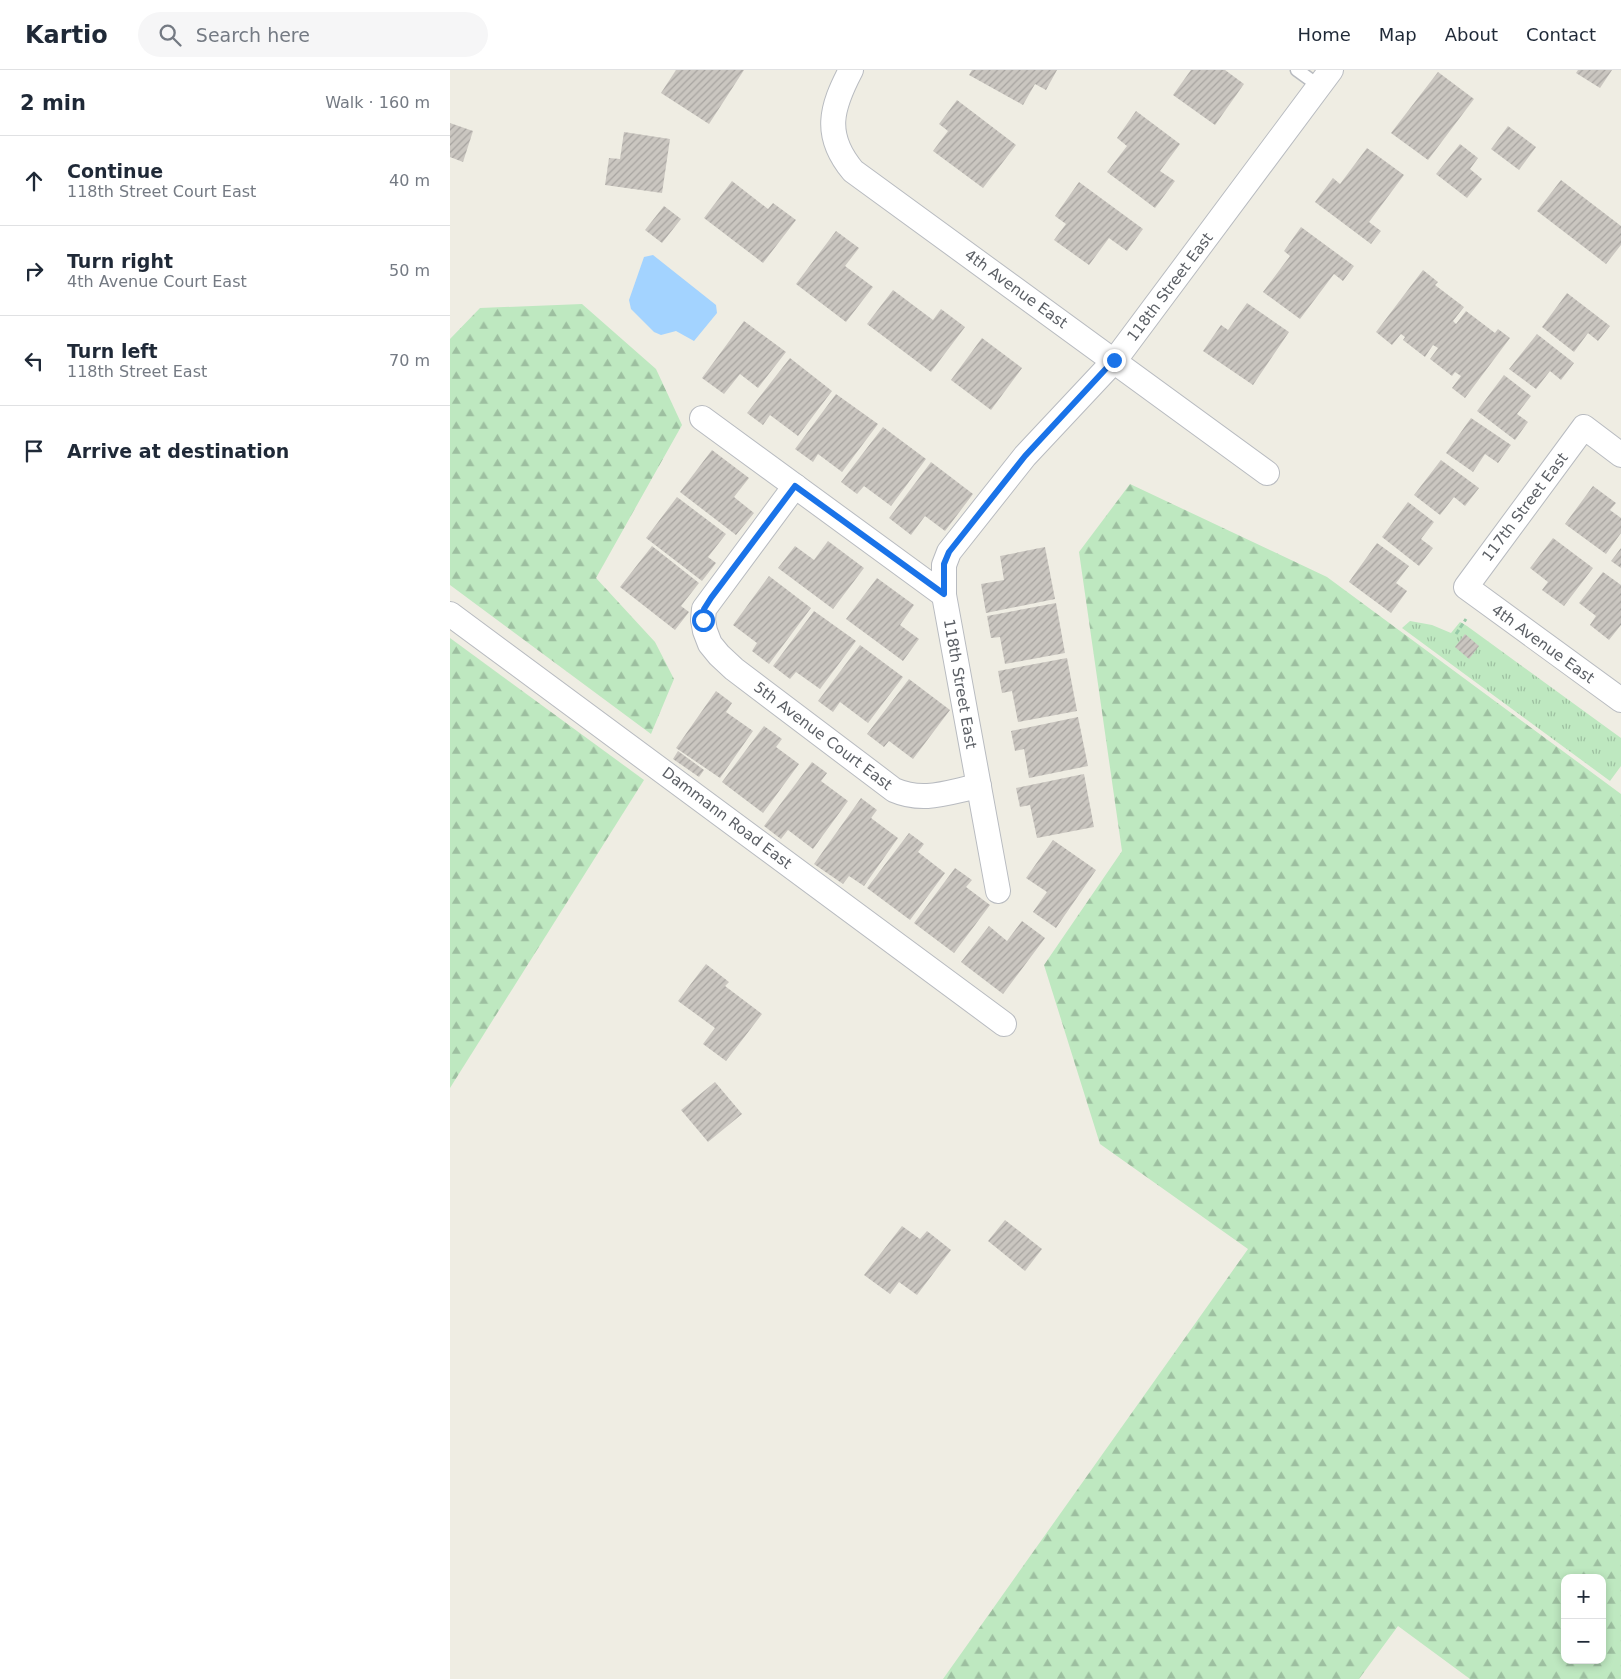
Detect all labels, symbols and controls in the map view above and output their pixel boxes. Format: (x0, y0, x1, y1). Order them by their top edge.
search box (138, 12, 488, 57)
text: Kartio (25, 21, 108, 49)
icon: search (156, 21, 184, 49)
text: Search here (196, 24, 310, 46)
text: Home (1298, 24, 1351, 45)
text: Map (1379, 24, 1417, 45)
text: About (1445, 24, 1498, 45)
text: Contact (1526, 24, 1596, 45)
text: 2 min (20, 91, 86, 115)
text: Walk · 160 m (325, 93, 430, 112)
text: Continue (67, 160, 163, 182)
icon: ahead (20, 167, 48, 195)
text: 40 m (389, 171, 430, 190)
text: 118th Street Court East (67, 182, 256, 201)
street label: 118th Street East (1123, 229, 1217, 345)
street label: 4th Avenue East (961, 246, 1071, 332)
text: Turn right (67, 250, 173, 272)
icon: right (20, 257, 48, 285)
text: 50 m (389, 261, 430, 280)
text: 4th Avenue Court East (67, 272, 247, 291)
text: Turn left (67, 340, 158, 362)
icon: left (20, 347, 48, 375)
route end (1103, 349, 1126, 372)
text: 70 m (389, 351, 430, 370)
text: 118th Street East (67, 362, 207, 381)
icon: arrive (20, 437, 48, 465)
text: Arrive at destination (67, 440, 289, 462)
street label: 117th Street East (1478, 449, 1572, 565)
street label: 4th Avenue East (1488, 601, 1598, 687)
route start (692, 609, 715, 632)
street label: 118th Street East (940, 618, 980, 750)
street label: 5th Avenue Court East (750, 678, 896, 794)
street label: Dammann Road East (659, 763, 795, 873)
map controls (1561, 1574, 1606, 1664)
button: + (1561, 1574, 1606, 1619)
button: − (1561, 1619, 1606, 1664)

